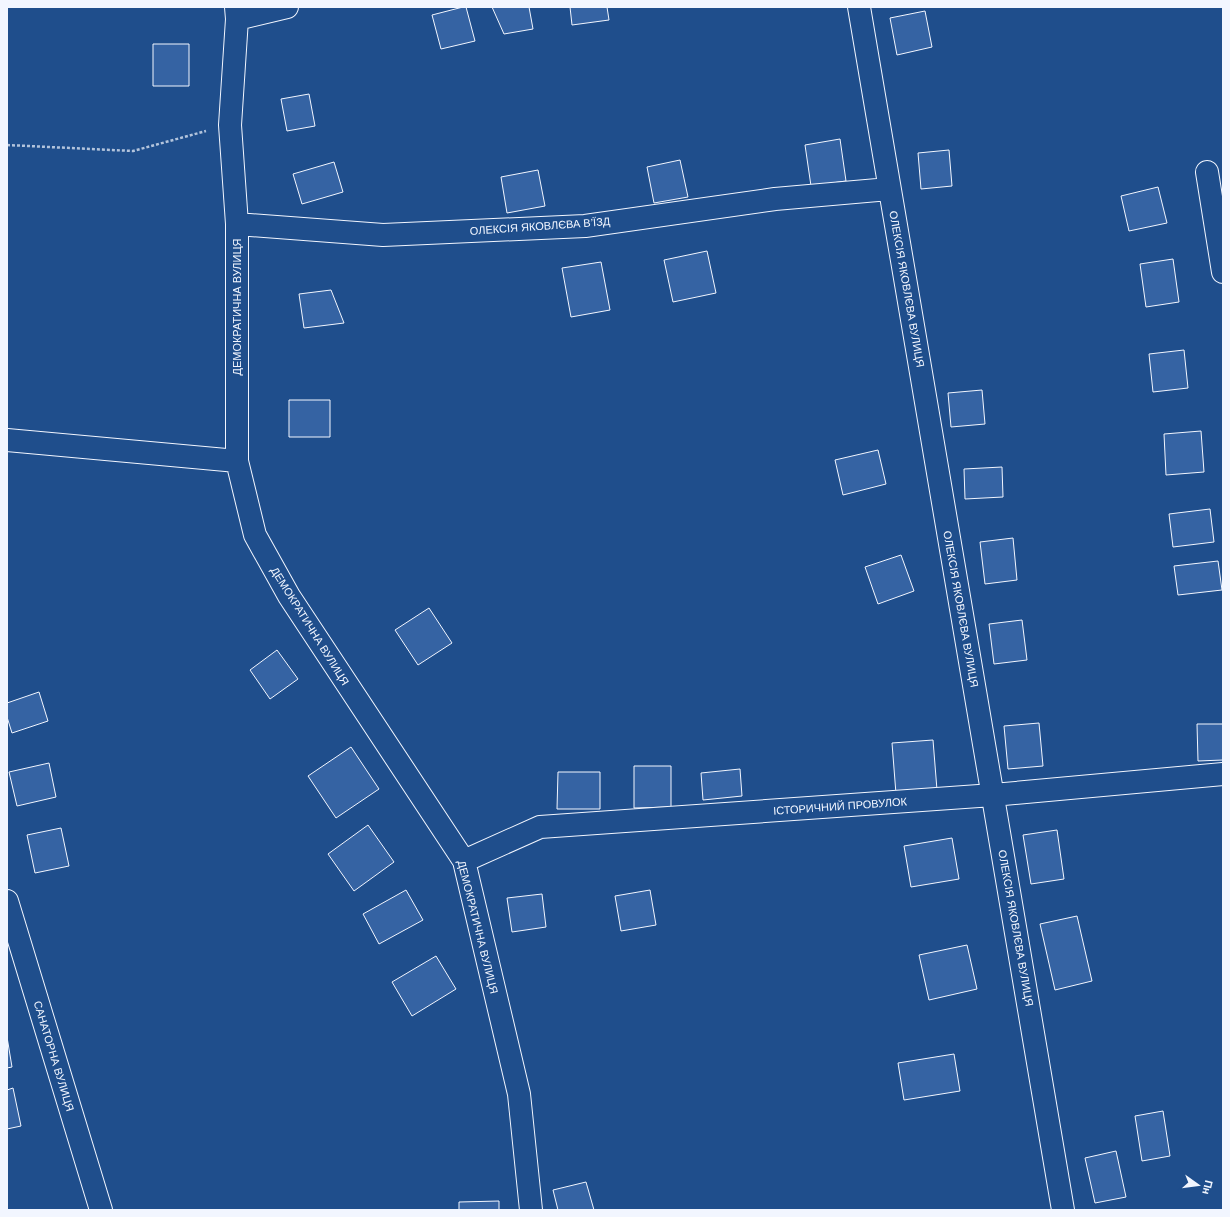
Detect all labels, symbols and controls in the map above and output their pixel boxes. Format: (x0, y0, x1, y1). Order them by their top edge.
street label: ОЛЕКСІЯ ЯКОВЛЄВА ВУЛИЦЯ (887, 210, 927, 368)
street label: ОЛЕКСІЯ ЯКОВЛЄВА В’ЇЗД (469, 215, 611, 237)
street label: ДЕМОКРАТИЧНА ВУЛИЦЯ (231, 238, 243, 376)
street label: ОЛЕКСІЯ ЯКОВЛЄВА ВУЛИЦЯ (941, 530, 981, 688)
street label: ДЕМОКРАТИЧНА ВУЛИЦЯ (269, 565, 351, 687)
street label: ІСТОРИЧНИЙ ПРОВУЛОК (773, 795, 908, 817)
street label: ОЛЕКСІЯ ЯКОВЛЄВА ВУЛИЦЯ (996, 849, 1036, 1007)
street label: ДЕМОКРАТИЧНА ВУЛИЦЯ (456, 859, 500, 995)
street label: САНАТОРНА ВУЛИЦЯ (31, 999, 77, 1113)
north arrow (1178, 1165, 1218, 1205)
text: Пн (1200, 1179, 1215, 1196)

